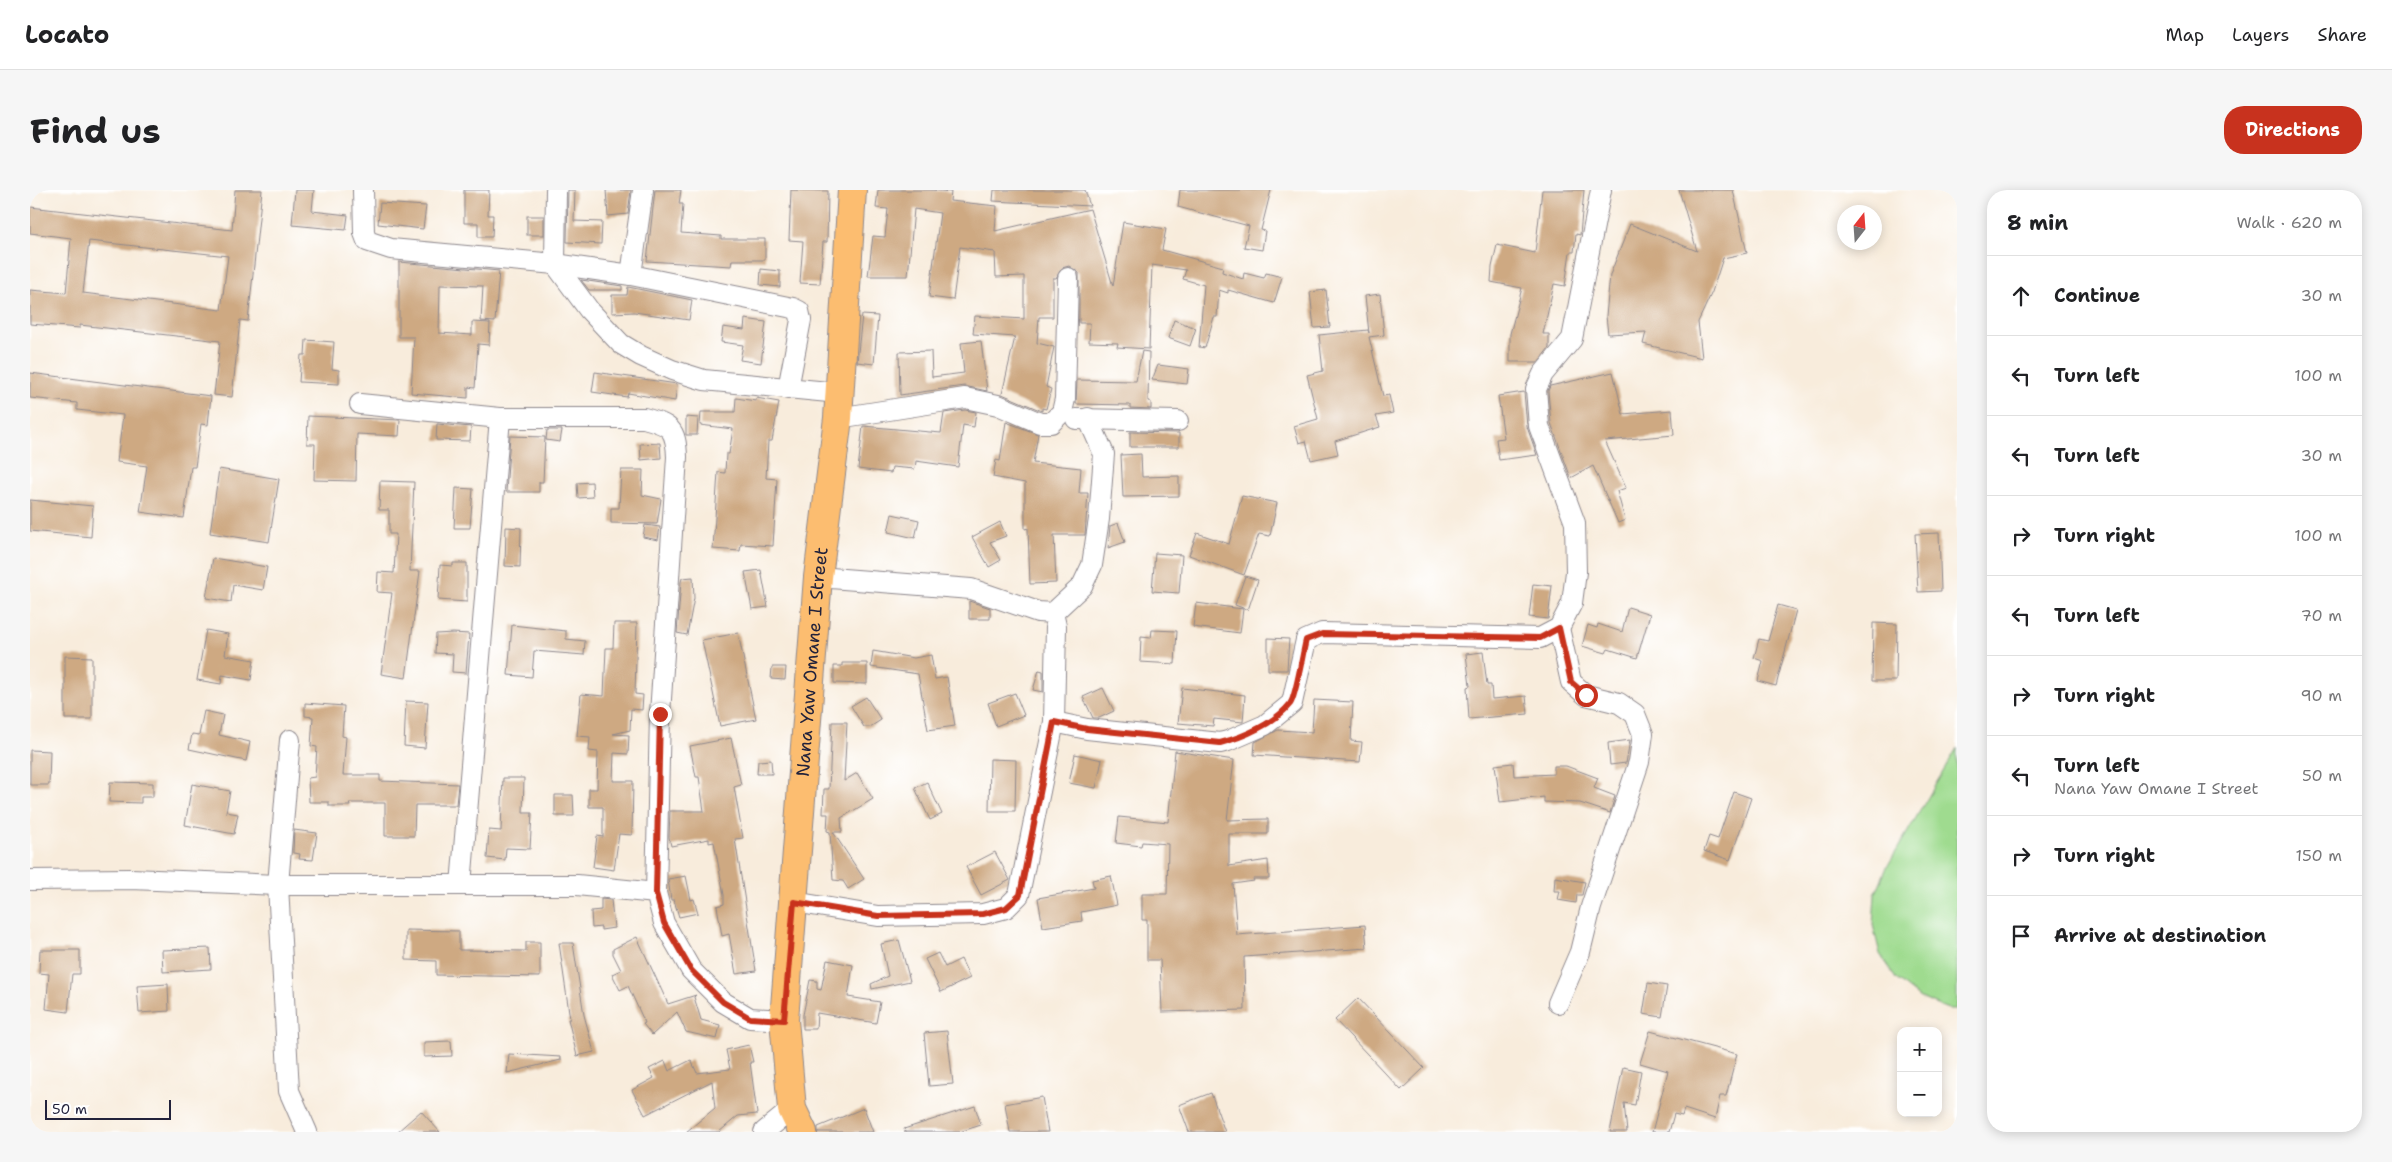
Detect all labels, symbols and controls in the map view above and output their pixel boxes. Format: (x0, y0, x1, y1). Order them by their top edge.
text: Locato (25, 19, 109, 51)
text: Map (2166, 23, 2204, 47)
text: Layers (2232, 23, 2289, 47)
text: Share (2317, 23, 2367, 47)
button: Directions (2224, 106, 2362, 154)
text: Find us (30, 107, 161, 154)
north arrow (1837, 205, 1882, 250)
text: 8 min (2007, 209, 2068, 237)
text: Walk · 620 m (2237, 212, 2342, 233)
icon: ahead (2007, 282, 2035, 310)
text: Continue (2054, 283, 2140, 308)
text: 30 m (2301, 285, 2342, 306)
icon: left (2007, 362, 2035, 390)
text: Turn left (2054, 363, 2140, 388)
text: 100 m (2294, 365, 2342, 386)
icon: left (2007, 442, 2035, 470)
text: Turn left (2054, 443, 2140, 468)
text: 30 m (2301, 445, 2342, 466)
icon: right (2007, 522, 2035, 550)
text: Turn right (2054, 523, 2155, 548)
text: 100 m (2294, 525, 2342, 546)
street label: Nana Yaw Omane I Street (791, 546, 834, 778)
icon: left (2007, 602, 2035, 630)
text: Turn left (2054, 603, 2140, 628)
text: 70 m (2301, 605, 2342, 626)
icon: right (2007, 682, 2035, 710)
text: Turn right (2054, 683, 2155, 708)
route start (1575, 684, 1598, 707)
text: 90 m (2301, 685, 2342, 706)
route end (649, 703, 672, 726)
text: Turn left (2054, 753, 2140, 778)
icon: left (2007, 762, 2035, 790)
text: 50 m (2302, 765, 2342, 786)
text: Nana Yaw Omane I Street (2054, 778, 2259, 799)
icon: right (2007, 842, 2035, 870)
text: Turn right (2054, 843, 2155, 868)
text: 150 m (2295, 845, 2342, 866)
icon: arrive (2007, 922, 2035, 950)
text: Arrive at destination (2054, 923, 2266, 948)
map controls (1897, 1027, 1942, 1117)
button: + (1897, 1027, 1942, 1072)
button: − (1897, 1072, 1942, 1117)
scale bar (45, 1097, 171, 1120)
text: 50 m (52, 1100, 87, 1118)

